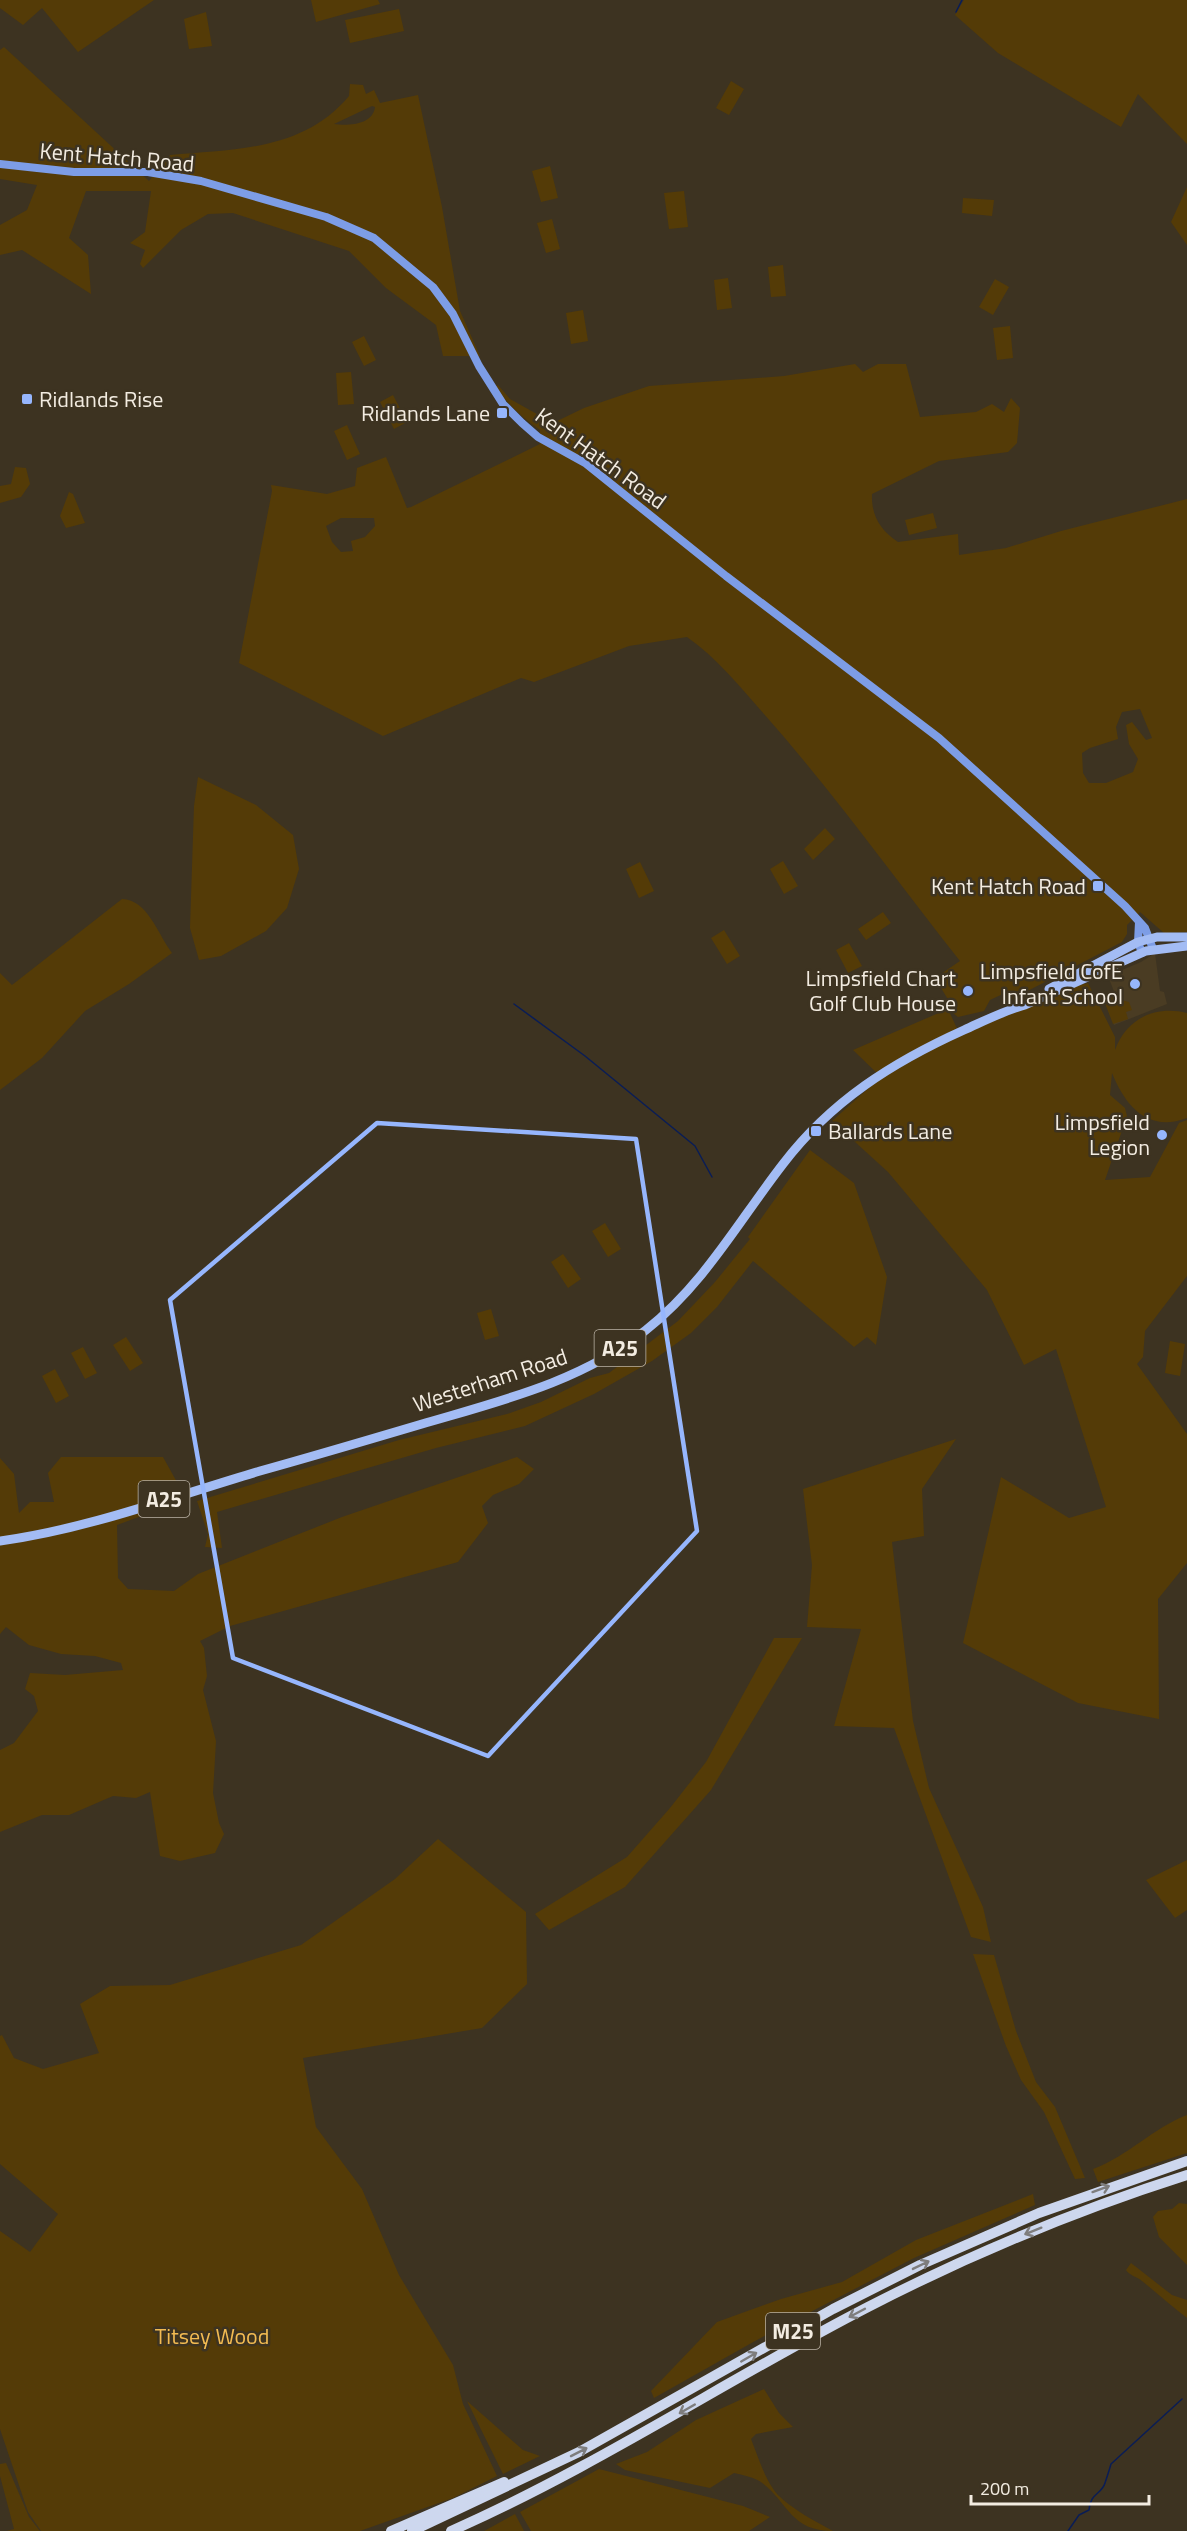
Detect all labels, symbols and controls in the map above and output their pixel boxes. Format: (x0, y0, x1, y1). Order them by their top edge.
street label: Kent Hatch Road (38, 133, 196, 181)
place label: Ridlands Rise (39, 382, 163, 416)
marker: Ridlands Rise (20, 392, 34, 406)
place label: Ridlands Lane (361, 396, 490, 430)
street label: Kent Hatch Road (528, 399, 674, 517)
marker: Ridlands Lane (495, 406, 509, 420)
place label: Kent Hatch Road (931, 869, 1086, 903)
marker: Kent Hatch Road (1091, 879, 1105, 893)
place label: Limpsfield CofE Infant School (980, 954, 1123, 1013)
place label: Limpsfield Chart Golf Club House (806, 961, 956, 1020)
marker: Limpsfield CofE Infant School (1128, 977, 1142, 991)
marker: Limpsfield Chart Golf Club House (961, 984, 975, 998)
place label: Limpsfield Legion (1054, 1105, 1150, 1164)
place label: Ballards Lane (828, 1114, 952, 1148)
marker: Ballards Lane (809, 1124, 823, 1138)
marker: Limpsfield Legion (1155, 1128, 1169, 1142)
road number: A25 (594, 1330, 646, 1366)
street label: Westerham Road (408, 1339, 572, 1421)
road number: A25 (138, 1481, 190, 1517)
one-way arrow (1091, 2183, 1110, 2194)
one-way arrow (1024, 2226, 1043, 2237)
one-way arrow (911, 2258, 929, 2270)
one-way arrow (848, 2308, 866, 2319)
road number: M25 (766, 2313, 820, 2349)
park label: Titsey Wood (155, 2319, 269, 2353)
one-way arrow (740, 2350, 757, 2362)
one-way arrow (679, 2404, 696, 2416)
one-way arrow (570, 2446, 587, 2458)
scale bar (971, 2468, 1150, 2506)
text: 200 m (980, 2475, 1029, 2502)

